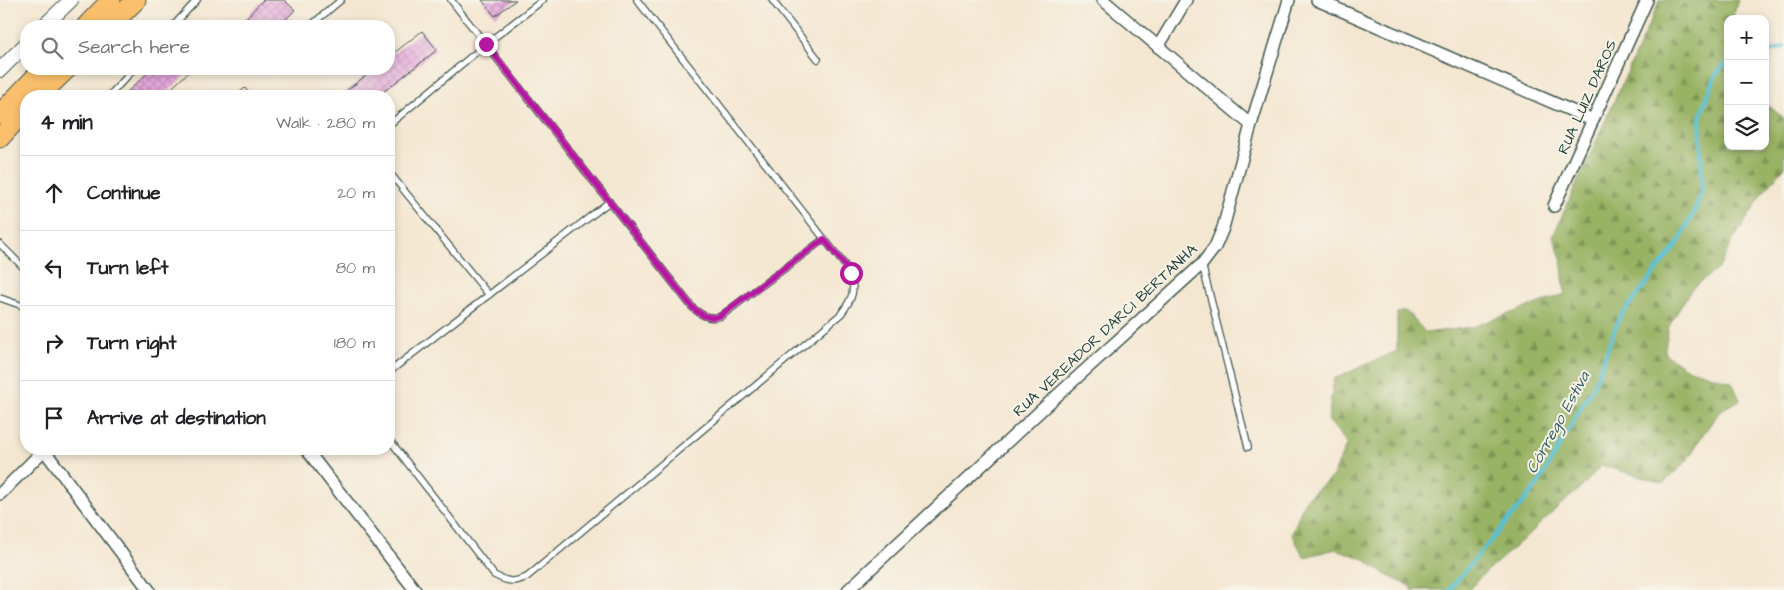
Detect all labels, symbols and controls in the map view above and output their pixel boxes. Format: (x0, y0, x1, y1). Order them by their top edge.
map controls (1724, 15, 1769, 150)
button: + (1724, 15, 1769, 60)
search box (20, 20, 395, 75)
route end (475, 33, 498, 56)
icon: search (38, 34, 66, 62)
text: Search here (78, 34, 190, 61)
street label: RUA LUIZ DAROS (1553, 36, 1622, 158)
button: − (1724, 60, 1769, 105)
button: layers (1724, 105, 1769, 150)
text: 4 min (40, 108, 93, 137)
text: Walk · 280 m (276, 112, 375, 134)
icon: ahead (40, 179, 68, 207)
text: Continue (87, 180, 161, 207)
text: 20 m (337, 182, 375, 204)
street label: RUA VEREADOR DARCI BERTANHA (1009, 239, 1202, 422)
icon: left (40, 254, 68, 282)
text: Turn left (87, 255, 168, 282)
text: 80 m (336, 257, 375, 279)
route start (840, 262, 863, 285)
icon: right (40, 329, 68, 357)
text: Turn right (87, 330, 176, 357)
text: 180 m (334, 332, 375, 354)
water label: Córrego Estiva (1521, 367, 1596, 478)
icon: arrive (40, 404, 68, 432)
text: Arrive at destination (87, 405, 266, 432)

